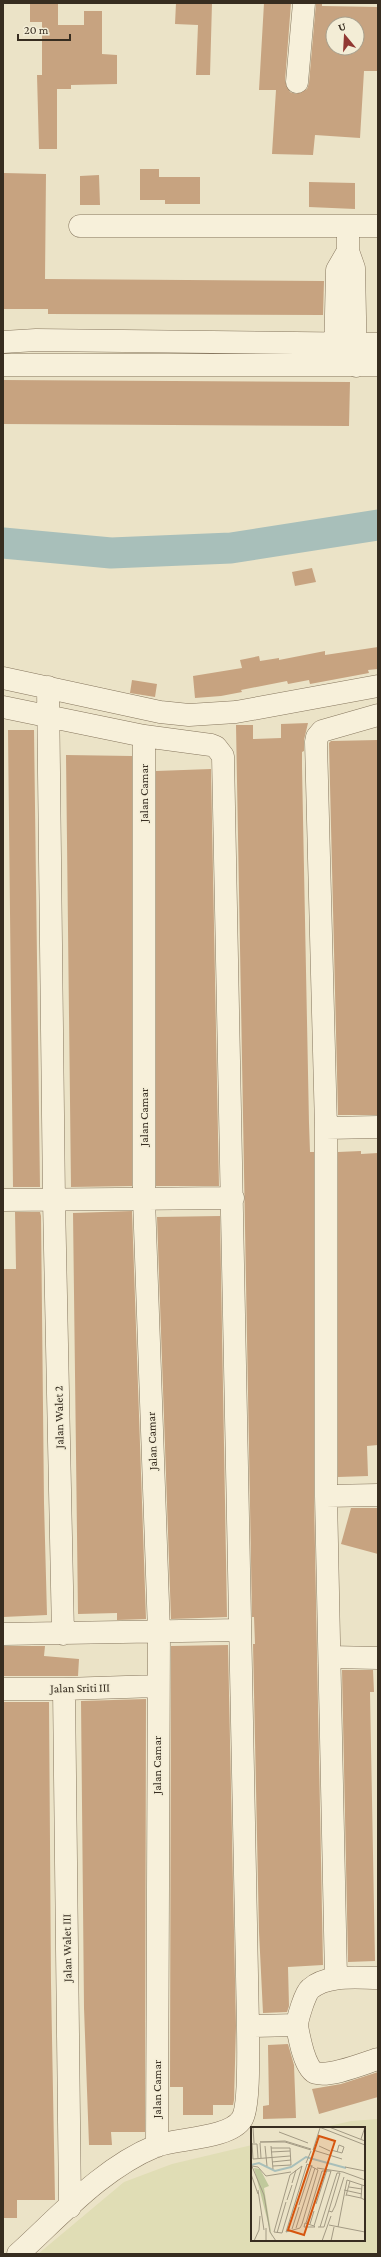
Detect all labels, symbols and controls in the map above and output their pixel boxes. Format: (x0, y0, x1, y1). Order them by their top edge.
scale bar (18, 16, 70, 42)
north arrow (325, 16, 365, 56)
text: U (336, 19, 348, 33)
text: 20 m (24, 23, 49, 37)
street label: Jalan Camar (137, 763, 151, 823)
street label: Jalan Camar (137, 1087, 151, 1147)
street label: Jalan Walet 2 (51, 1385, 67, 1450)
street label: Jalan Camar (144, 1411, 160, 1471)
street label: Jalan Sriti III (49, 1680, 110, 1696)
street label: Jalan Camar (150, 1735, 164, 1795)
street label: Jalan Walet III (59, 1913, 75, 1983)
street label: Jalan Camar (150, 2059, 164, 2119)
inset map (251, 2127, 365, 2241)

